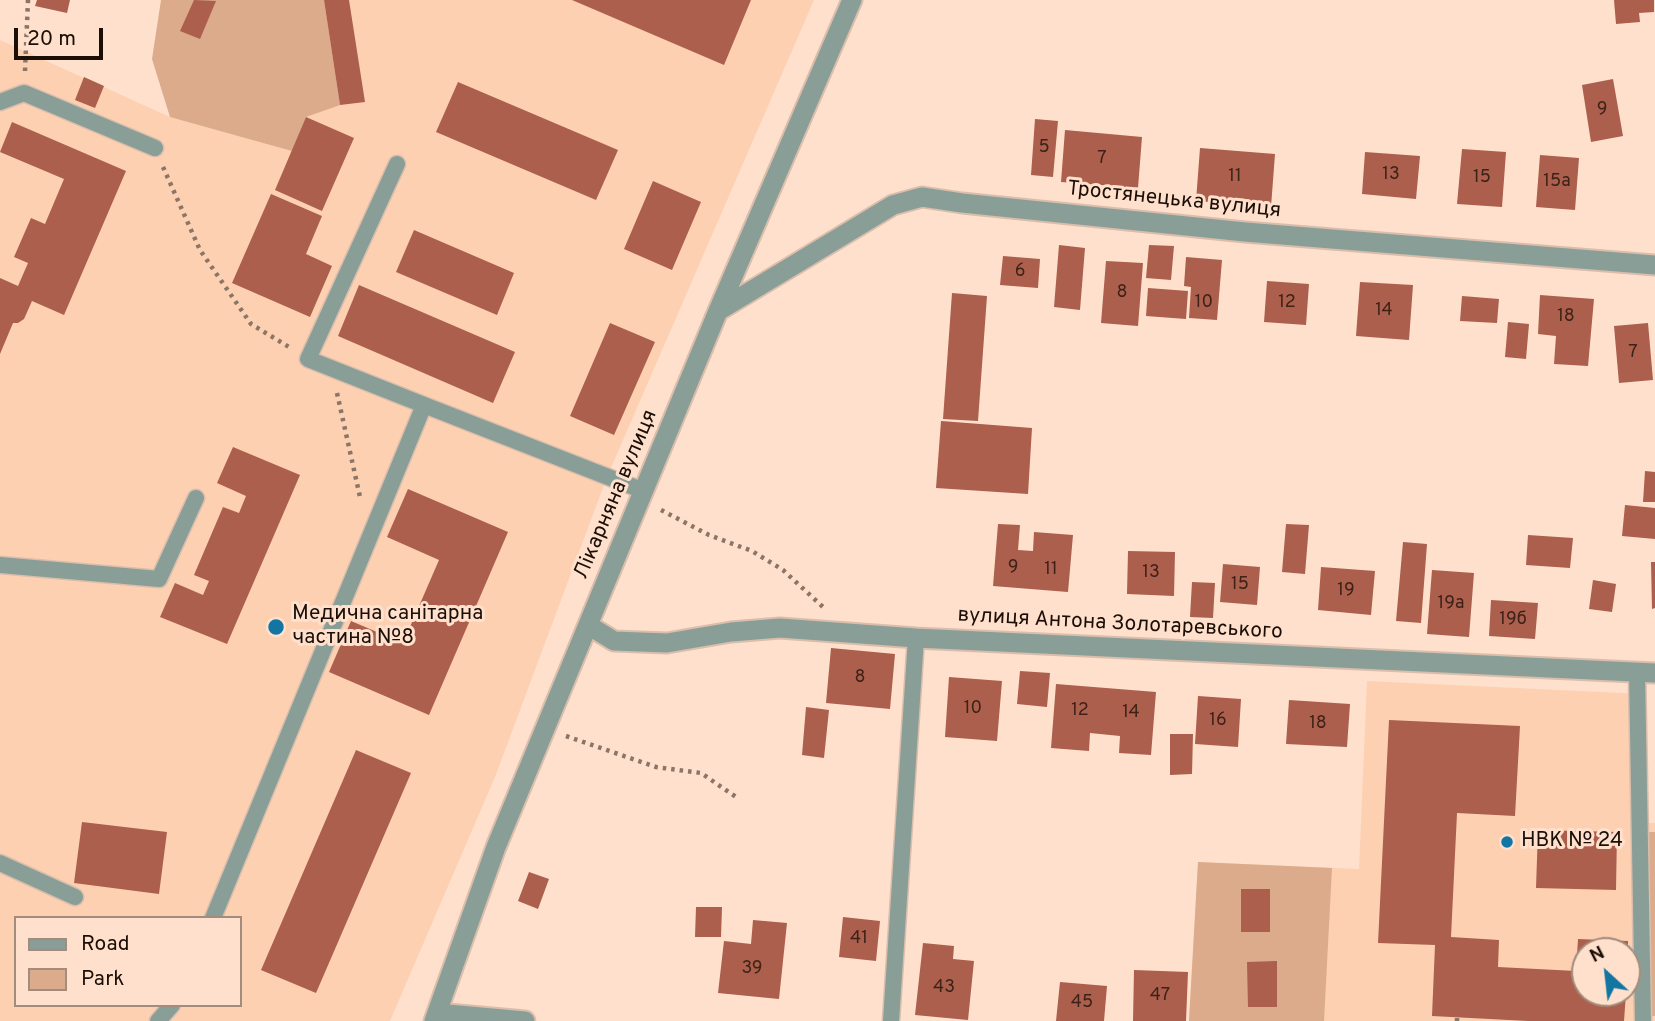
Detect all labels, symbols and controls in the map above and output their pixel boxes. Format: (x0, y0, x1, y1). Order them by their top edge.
scale bar (18, 14, 107, 58)
text: 20 m (27, 26, 76, 53)
house number: 9 (1597, 99, 1607, 121)
house number: 5 (1038, 137, 1050, 159)
house number: 7 (1097, 148, 1107, 170)
house number: 13 (1382, 164, 1400, 186)
house number: 11 (1228, 166, 1242, 188)
house number: 15 (1473, 167, 1491, 189)
house number: 15а (1543, 171, 1571, 193)
street label: Тростянецька вулиця (1066, 177, 1282, 225)
house number: 6 (1015, 261, 1025, 283)
house number: 8 (1117, 282, 1127, 304)
house number: 10 (1195, 292, 1213, 314)
house number: 12 (1278, 292, 1296, 314)
house number: 14 (1375, 300, 1393, 322)
house number: 18 (1557, 306, 1575, 328)
house number: 7 (1628, 342, 1638, 364)
street label: Лікарняна вулиця (570, 406, 664, 584)
house number: 9 (1008, 557, 1018, 579)
house number: 11 (1044, 559, 1058, 581)
house number: 13 (1142, 562, 1160, 584)
house number: 15 (1231, 574, 1249, 596)
house number: 19 (1337, 580, 1355, 602)
house number: 19а (1438, 593, 1464, 615)
place label: Медична санітарна частина №8 (292, 602, 483, 652)
street label: вулиця Антона Золотаревського (957, 604, 1283, 646)
house number: 19б (1499, 609, 1527, 631)
marker: Медична санітарна частина №8 (266, 617, 286, 637)
house number: 8 (855, 667, 865, 689)
house number: 10 (964, 698, 982, 720)
house number: 12 (1071, 700, 1089, 722)
house number: 14 (1122, 702, 1140, 724)
house number: 16 (1209, 710, 1227, 732)
house number: 18 (1309, 713, 1327, 735)
place label: НВК № 24 (1521, 829, 1623, 855)
marker: НВК № 24 (1499, 834, 1515, 850)
legend (14, 916, 242, 1007)
house number: 41 (850, 928, 868, 950)
text: Road (81, 931, 130, 958)
north arrow (1571, 937, 1641, 1007)
text: N (1586, 941, 1609, 969)
house number: 39 (741, 958, 763, 980)
text: Park (81, 966, 124, 993)
house number: 43 (933, 977, 955, 999)
house number: 47 (1150, 985, 1170, 1007)
house number: 45 (1071, 992, 1093, 1014)

